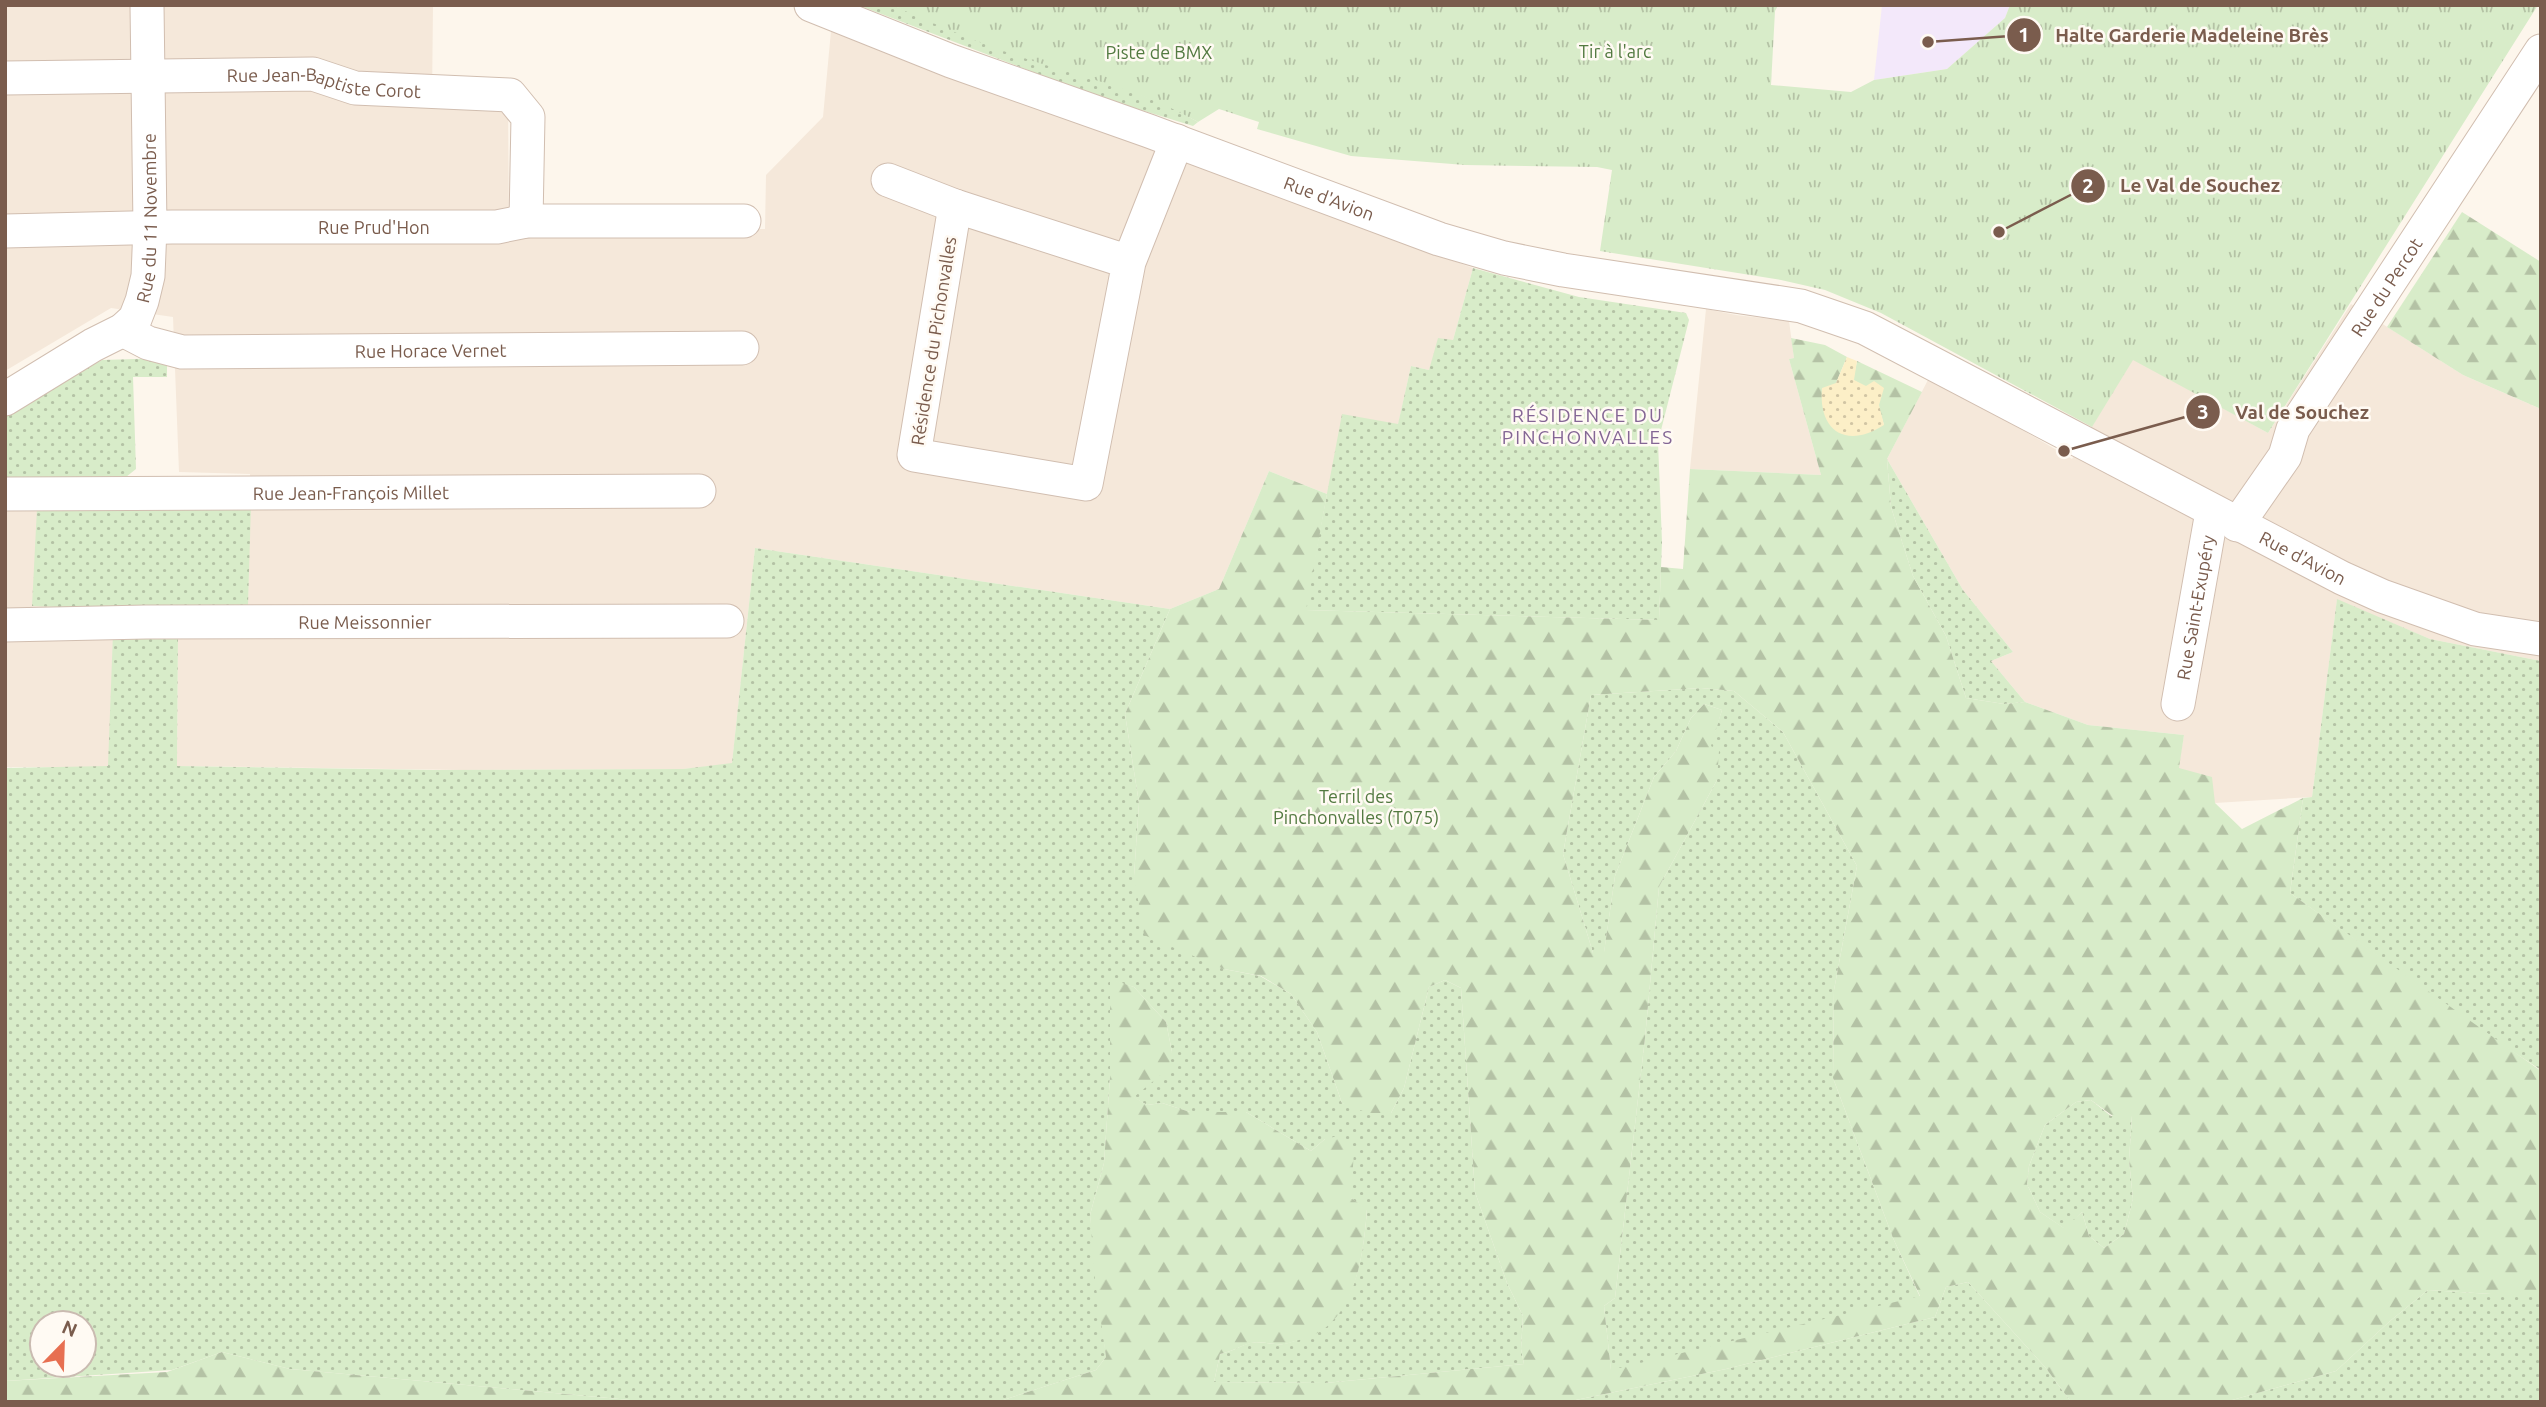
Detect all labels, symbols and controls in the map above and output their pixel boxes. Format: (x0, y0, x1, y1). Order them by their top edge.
callout: Halte Garderie Madeleine Brès (2007, 15, 2343, 55)
text: 1 (2018, 22, 2030, 46)
text: Halte Garderie Madeleine Brès (2055, 24, 2329, 46)
park label: Tir à l'arc (1579, 41, 1651, 61)
park label: Piste de BMX (1106, 42, 1212, 62)
street label: Rue Jean-Baptiste Corot (226, 64, 421, 101)
street label: Rue du 11 Novembre (132, 133, 160, 305)
callout: Le Val de Souchez (2071, 166, 2294, 206)
street label: Rue d'Avion (1281, 172, 1377, 224)
text: 2 (2082, 173, 2094, 197)
text: Le Val de Souchez (2120, 174, 2280, 196)
street label: Rue Prud'Hon (318, 217, 430, 237)
street label: Rue du Percot (2347, 234, 2426, 340)
street label: Résidence du Pichonvalles (907, 235, 959, 447)
street label: Rue Horace Vernet (355, 340, 507, 361)
callout: Val de Souchez (2186, 392, 2383, 432)
text: 3 (2197, 399, 2209, 423)
text: Val de Souchez (2235, 401, 2369, 423)
district label: RÉSIDENCE DU PINCHONVALLES (1502, 404, 1674, 448)
street label: Rue Jean-François Millet (253, 482, 449, 503)
street label: Rue d'Avion (2256, 527, 2350, 588)
street label: Rue Saint-Exupéry (2172, 533, 2218, 682)
street label: Rue Meissonnier (298, 612, 432, 632)
park label: Terril des Pinchonvalles (T075) (1273, 786, 1439, 828)
north arrow (28, 1309, 98, 1379)
text: N (59, 1315, 80, 1341)

